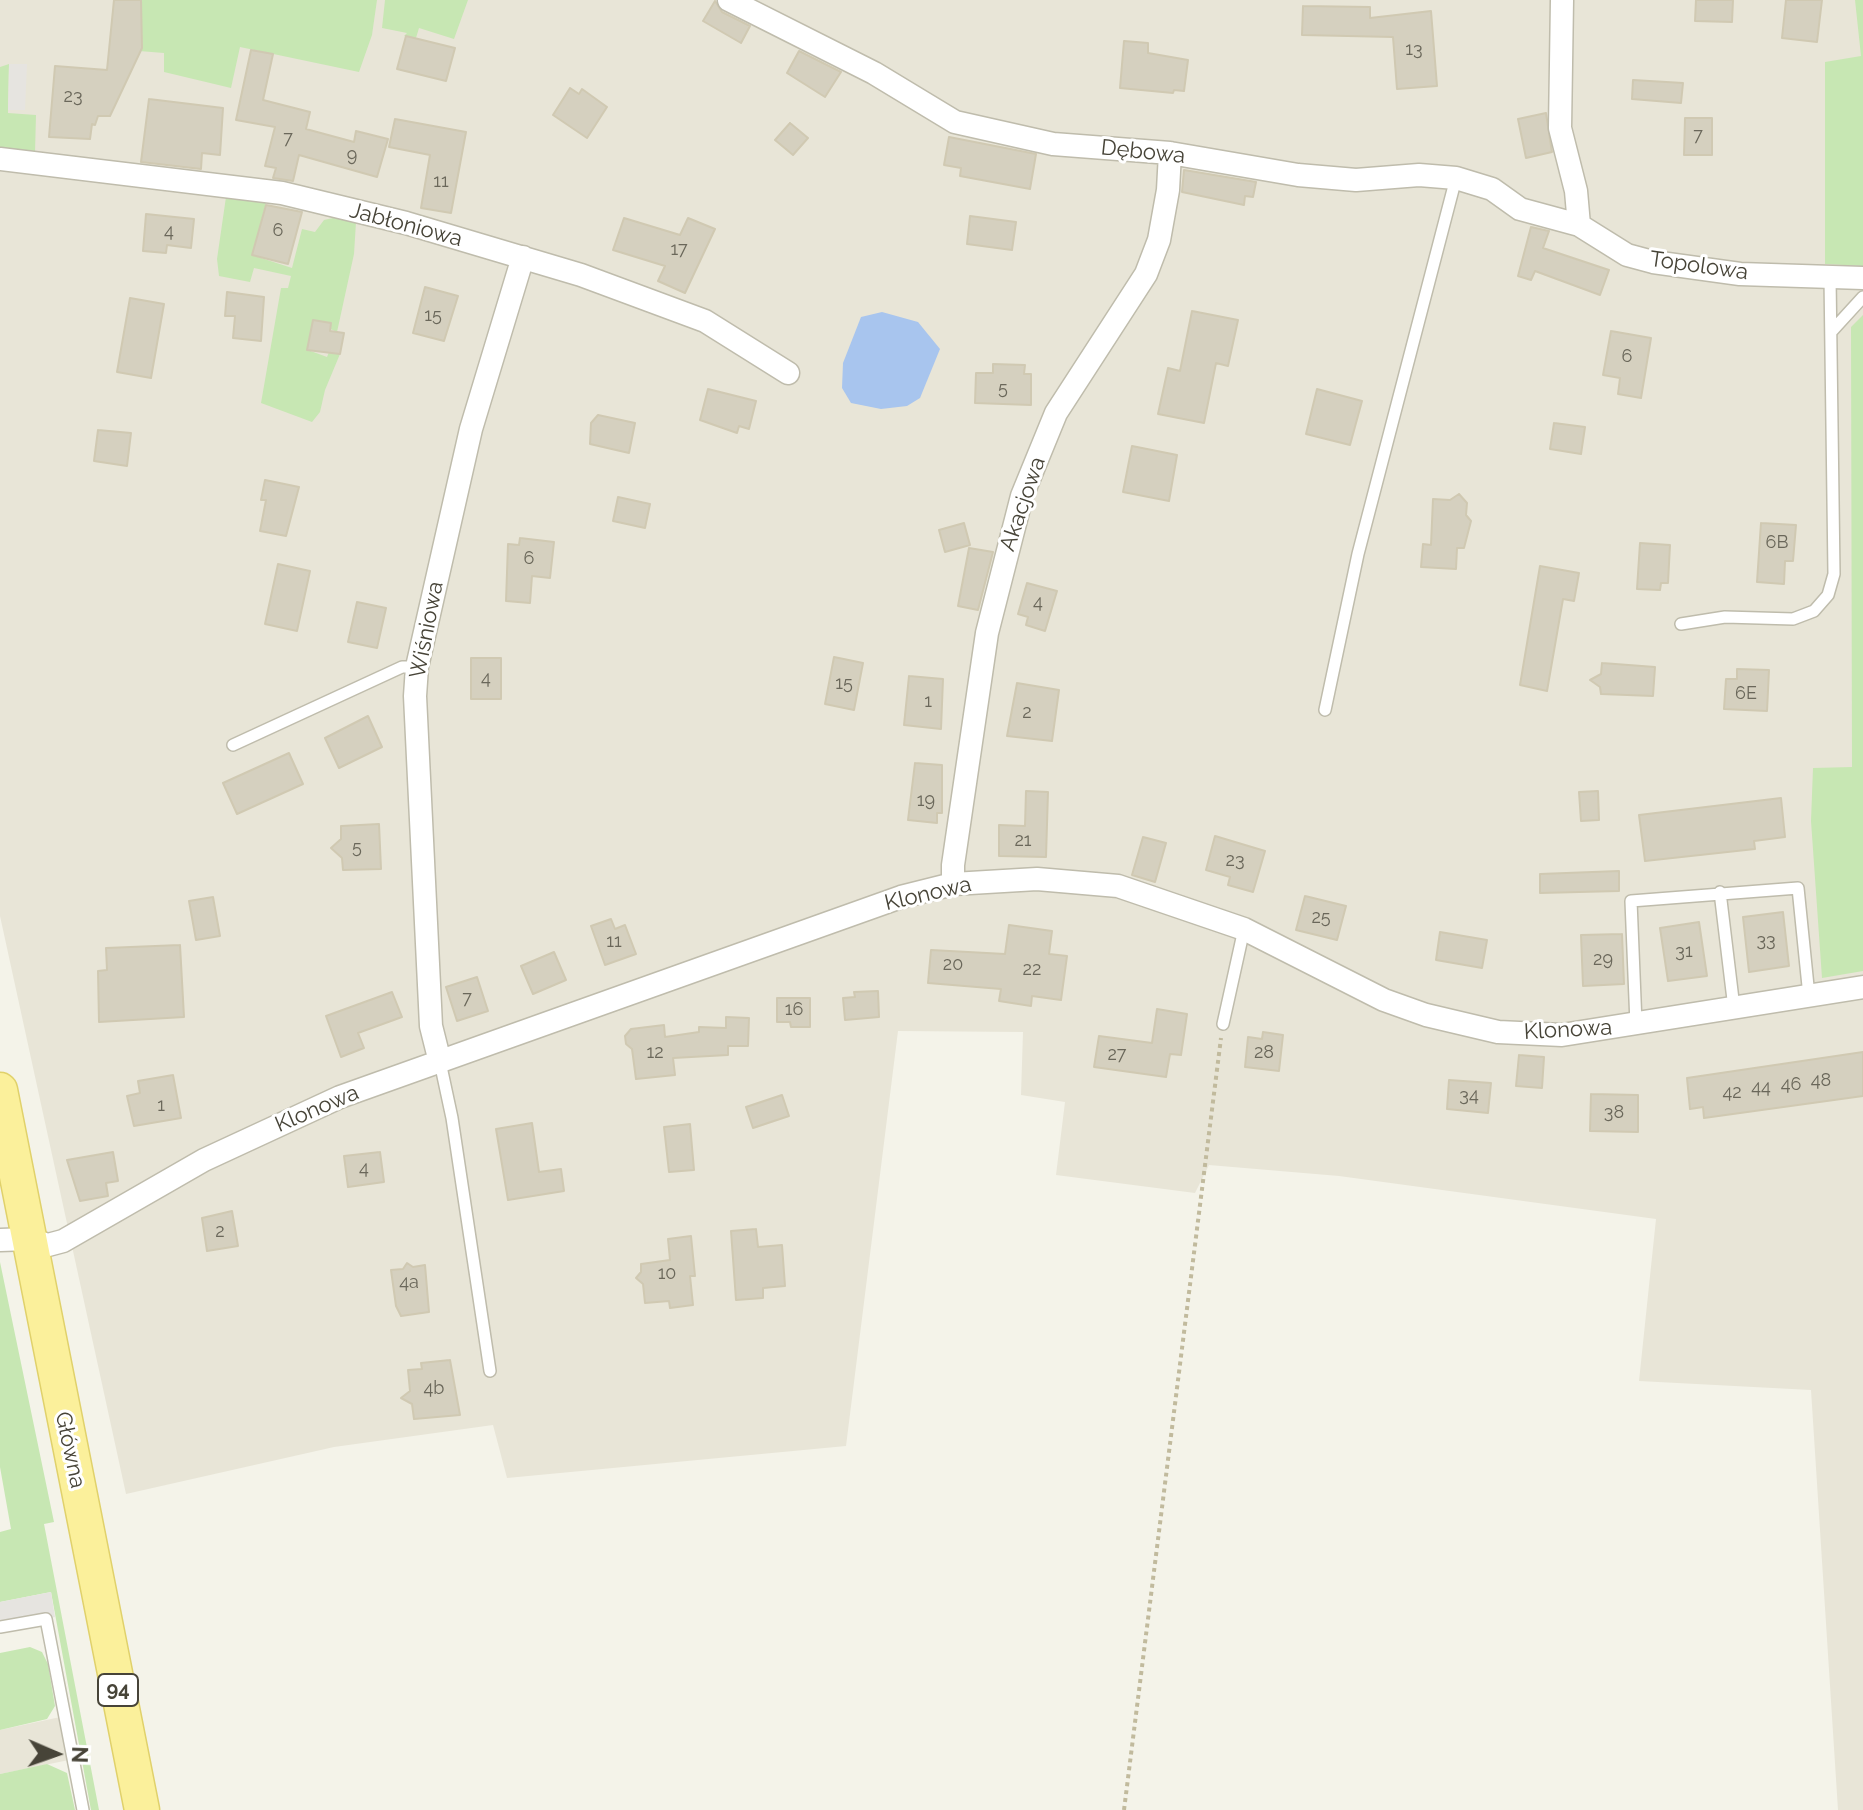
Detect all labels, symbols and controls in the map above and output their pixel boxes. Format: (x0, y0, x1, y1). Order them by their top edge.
house number: 13 (1405, 39, 1423, 61)
house number: 23 (64, 86, 82, 108)
house number: 7 (1693, 125, 1703, 147)
house number: 7 (283, 128, 293, 150)
street label: Dębowa (1100, 134, 1186, 170)
house number: 9 (347, 145, 357, 167)
house number: 11 (433, 171, 449, 193)
street label: Jabłoniowa (347, 197, 465, 253)
house number: 6 (273, 220, 283, 242)
house number: 4 (164, 221, 174, 243)
house number: 17 (670, 239, 688, 261)
street label: Topolowa (1648, 246, 1750, 286)
house number: 15 (424, 305, 442, 327)
house number: 6 (1622, 346, 1632, 368)
house number: 5 (998, 378, 1008, 400)
street label: Akacjowa (995, 453, 1051, 555)
house number: 6B (1766, 532, 1788, 554)
house number: 6 (524, 548, 534, 570)
street label: Wiśniowa (405, 579, 449, 681)
house number: 4 (1033, 592, 1043, 614)
house number: 4 (481, 668, 491, 690)
house number: 15 (835, 673, 853, 695)
house number: 6E (1735, 683, 1757, 705)
house number: 1 (924, 691, 932, 713)
house number: 2 (1022, 702, 1032, 724)
house number: 19 (917, 790, 935, 812)
house number: 21 (1014, 830, 1032, 852)
house number: 5 (352, 837, 362, 859)
house number: 23 (1226, 850, 1244, 872)
street label: Klonowa (882, 871, 974, 917)
house number: 25 (1311, 907, 1331, 929)
house number: 33 (1756, 930, 1776, 952)
house number: 11 (606, 931, 622, 953)
house number: 31 (1675, 941, 1693, 963)
house number: 29 (1593, 949, 1613, 971)
house number: 20 (943, 954, 963, 976)
house number: 22 (1023, 959, 1041, 981)
house number: 7 (462, 988, 472, 1010)
house number: 16 (785, 999, 803, 1021)
street label: Klonowa (1523, 1015, 1613, 1045)
house number: 12 (646, 1042, 664, 1064)
house number: 28 (1254, 1042, 1274, 1064)
house number: 27 (1107, 1044, 1127, 1066)
house number: 48 (1811, 1070, 1831, 1092)
house number: 46 (1781, 1074, 1801, 1096)
house number: 44 (1751, 1077, 1771, 1099)
street label: Klonowa (271, 1080, 363, 1138)
house number: 42 (1722, 1082, 1742, 1104)
house number: 34 (1459, 1085, 1479, 1107)
house number: 1 (157, 1095, 165, 1117)
house number: 38 (1604, 1102, 1624, 1124)
house number: 4 (359, 1158, 369, 1180)
house number: 2 (215, 1221, 225, 1243)
house number: 10 (658, 1263, 676, 1285)
house number: 4a (399, 1272, 419, 1294)
house number: 4b (424, 1378, 444, 1400)
street label: Główna (49, 1409, 91, 1491)
road number: 94 (98, 1674, 138, 1706)
north arrow (16, 1714, 96, 1794)
text: N (67, 1746, 93, 1764)

